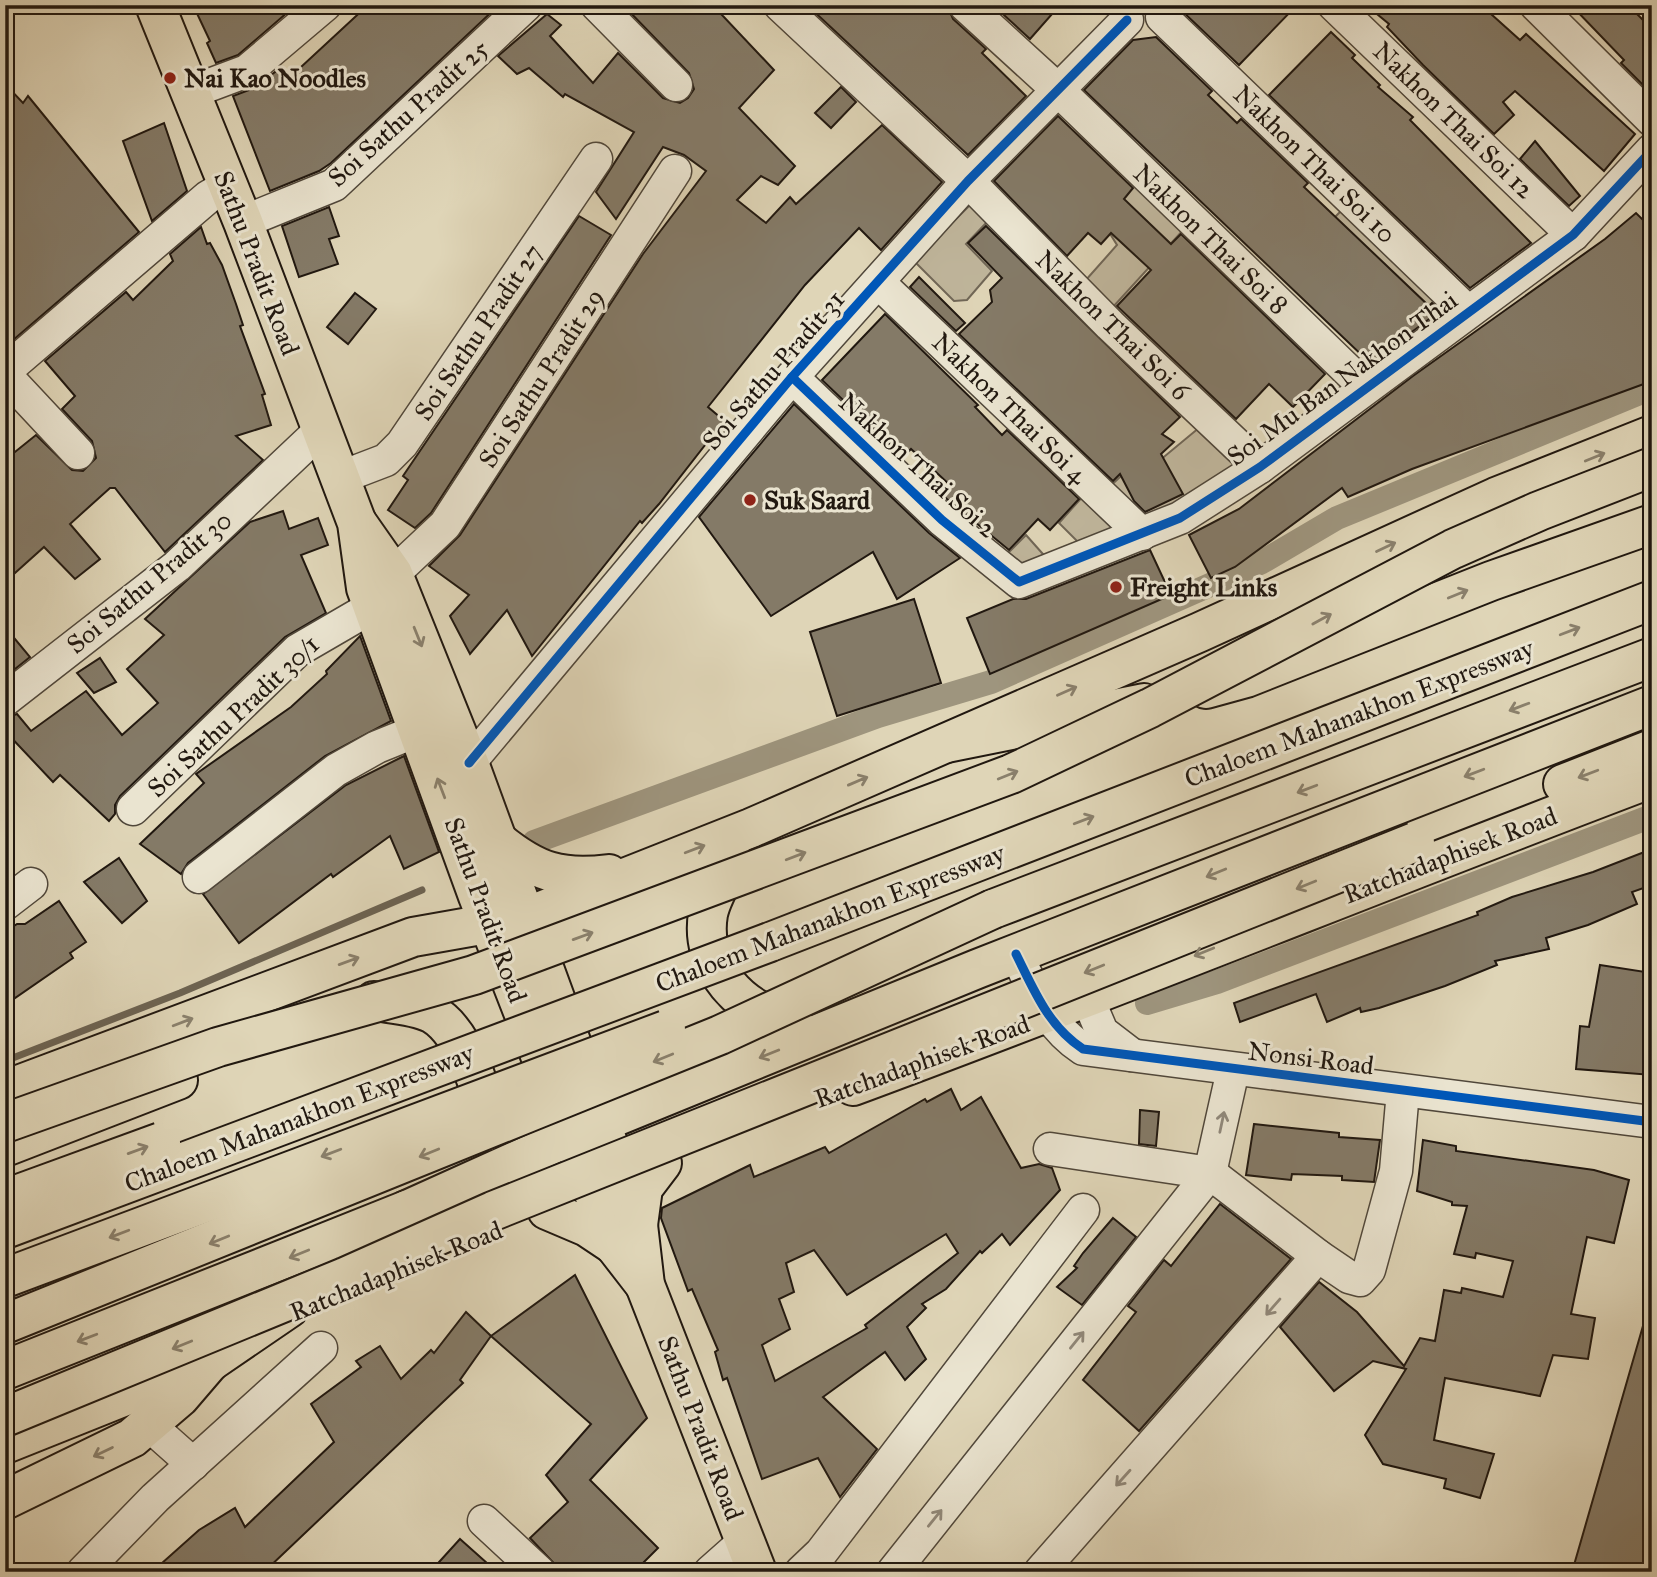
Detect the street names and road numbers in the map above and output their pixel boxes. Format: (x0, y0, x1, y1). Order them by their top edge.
street label: Soi Sathu Pradit 25 (321, 33, 495, 193)
street label: Nakhon Thai Soi 12 (1367, 35, 1541, 205)
street label: Nakhon Thai Soi 10 (1227, 78, 1403, 250)
street label: Nakhon Thai Soi 8 (1127, 157, 1295, 321)
street label: Sathu Pradit Road (207, 166, 307, 360)
street label: Soi Sathu Pradit 27 (407, 238, 549, 426)
street label: Nakhon Thai Soi 6 (1029, 243, 1197, 407)
street label: Soi Sathu Pradit 29 (471, 282, 611, 474)
street label: Soi Sathu Pradit 31 (695, 284, 851, 456)
street label: Soi Mu Ban Nakhon Thai (1221, 284, 1463, 472)
street label: Nakhon Thai Soi 4 (926, 326, 1095, 490)
street label: Nakhon Thai Soi 2 (832, 386, 1004, 544)
street label: Soi Sathu Pradit 30 (60, 504, 238, 660)
street label: Soi Sathu Pradit 30/1 (141, 628, 325, 804)
street label: Chaloem Mahanakhon Expressway (1180, 631, 1539, 795)
street label: Ratchadaphisek Road (1338, 799, 1562, 911)
street label: Sathu Pradit Road (438, 813, 534, 1007)
street label: Chaloem Mahanakhon Expressway (651, 836, 1010, 1000)
street label: Ratchadaphisek Road (810, 1007, 1034, 1115)
street label: Nonsi Road (1246, 1034, 1376, 1082)
street label: Chaloem Mahanakhon Expressway (120, 1036, 479, 1200)
street label: Ratchadaphisek Road (285, 1214, 507, 1328)
street label: Sathu Pradit Road (651, 1331, 751, 1525)

